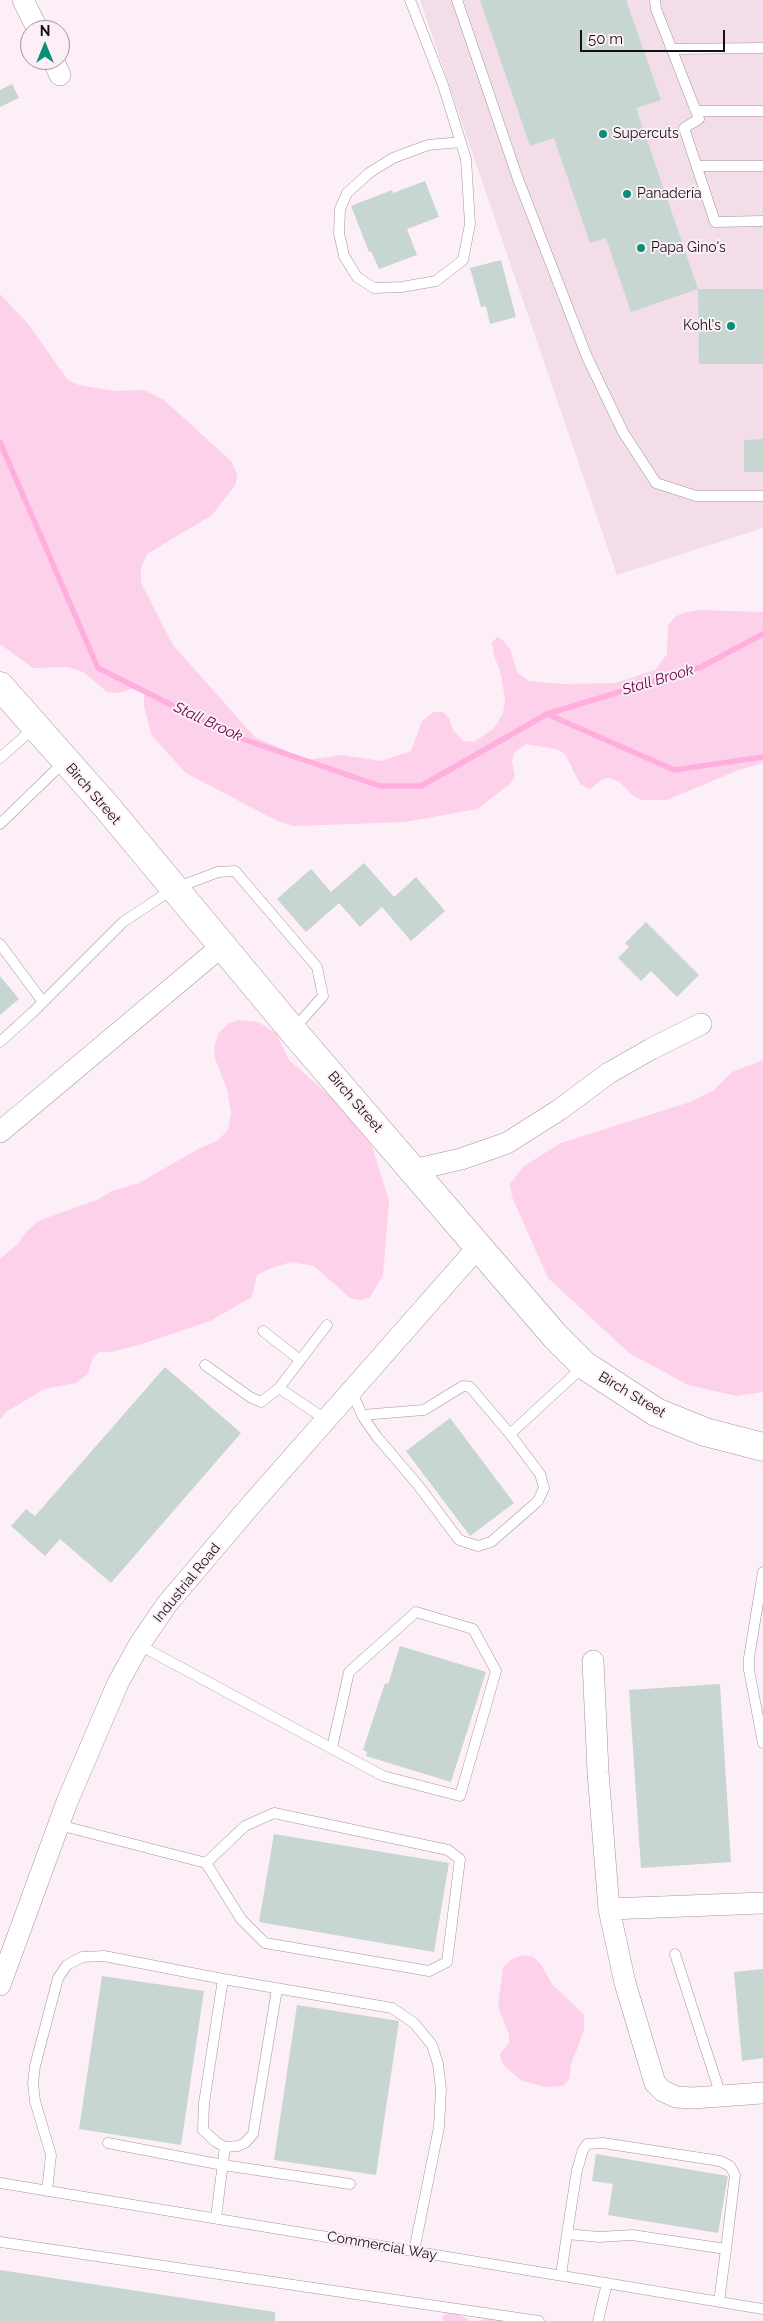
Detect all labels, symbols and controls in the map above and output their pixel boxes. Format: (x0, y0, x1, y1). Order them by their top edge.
north arrow (20, 20, 70, 70)
scale bar (583, 20, 728, 52)
text: N (40, 23, 50, 39)
text: 50 m (588, 30, 623, 48)
place label: Supercuts (613, 126, 679, 142)
marker: Supercuts (597, 128, 609, 140)
place label: Panadería (637, 186, 702, 202)
marker: Panadería (621, 188, 633, 200)
place label: Papa Gino's (651, 240, 726, 256)
marker: Papa Gino's (635, 242, 647, 254)
place label: Kohl's (683, 318, 721, 334)
marker: Kohl's (725, 320, 737, 332)
water label: Stall Brook (620, 661, 696, 699)
water label: Stall Brook (171, 698, 245, 746)
street label: Birch Street (62, 760, 124, 828)
street label: Birch Street (324, 1068, 386, 1136)
street label: Birch Street (595, 1368, 669, 1422)
street label: Industrial Road (150, 1540, 224, 1626)
street label: Commercial Way (326, 2228, 438, 2264)

